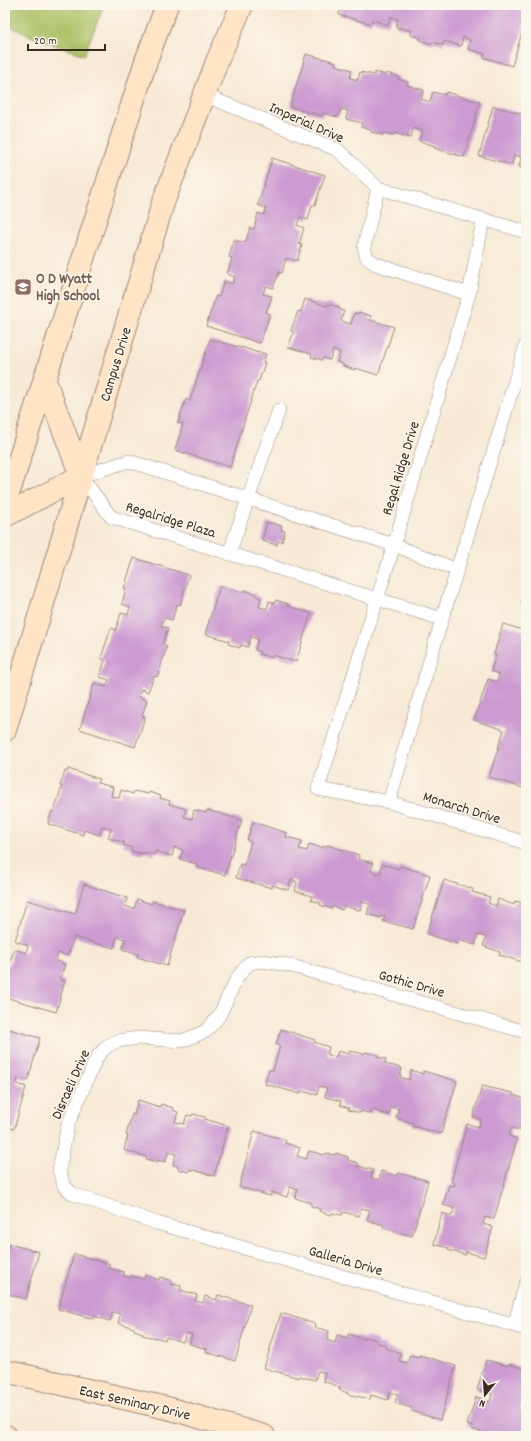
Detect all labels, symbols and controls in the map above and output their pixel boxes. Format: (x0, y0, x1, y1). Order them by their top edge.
scale bar (28, 26, 105, 52)
text: 20 m (34, 33, 57, 50)
street label: Imperial Drive (265, 98, 347, 150)
place label: O D Wyatt High School (36, 269, 100, 308)
school or university icon: O D Wyatt High School (13, 277, 33, 297)
street label: Campus Drive (95, 324, 139, 405)
street label: Regal Ridge Drive (377, 419, 427, 518)
street label: Regalridge Plaza (123, 497, 219, 545)
street label: Monarch Drive (420, 787, 503, 831)
street label: Gothic Drive (376, 965, 447, 1005)
street label: Disraeli Drive (47, 1046, 97, 1123)
street label: Galleria Drive (306, 1241, 385, 1283)
north arrow (465, 1375, 505, 1415)
street label: East Seminary Drive (77, 1380, 193, 1428)
text: N (477, 1394, 488, 1411)

